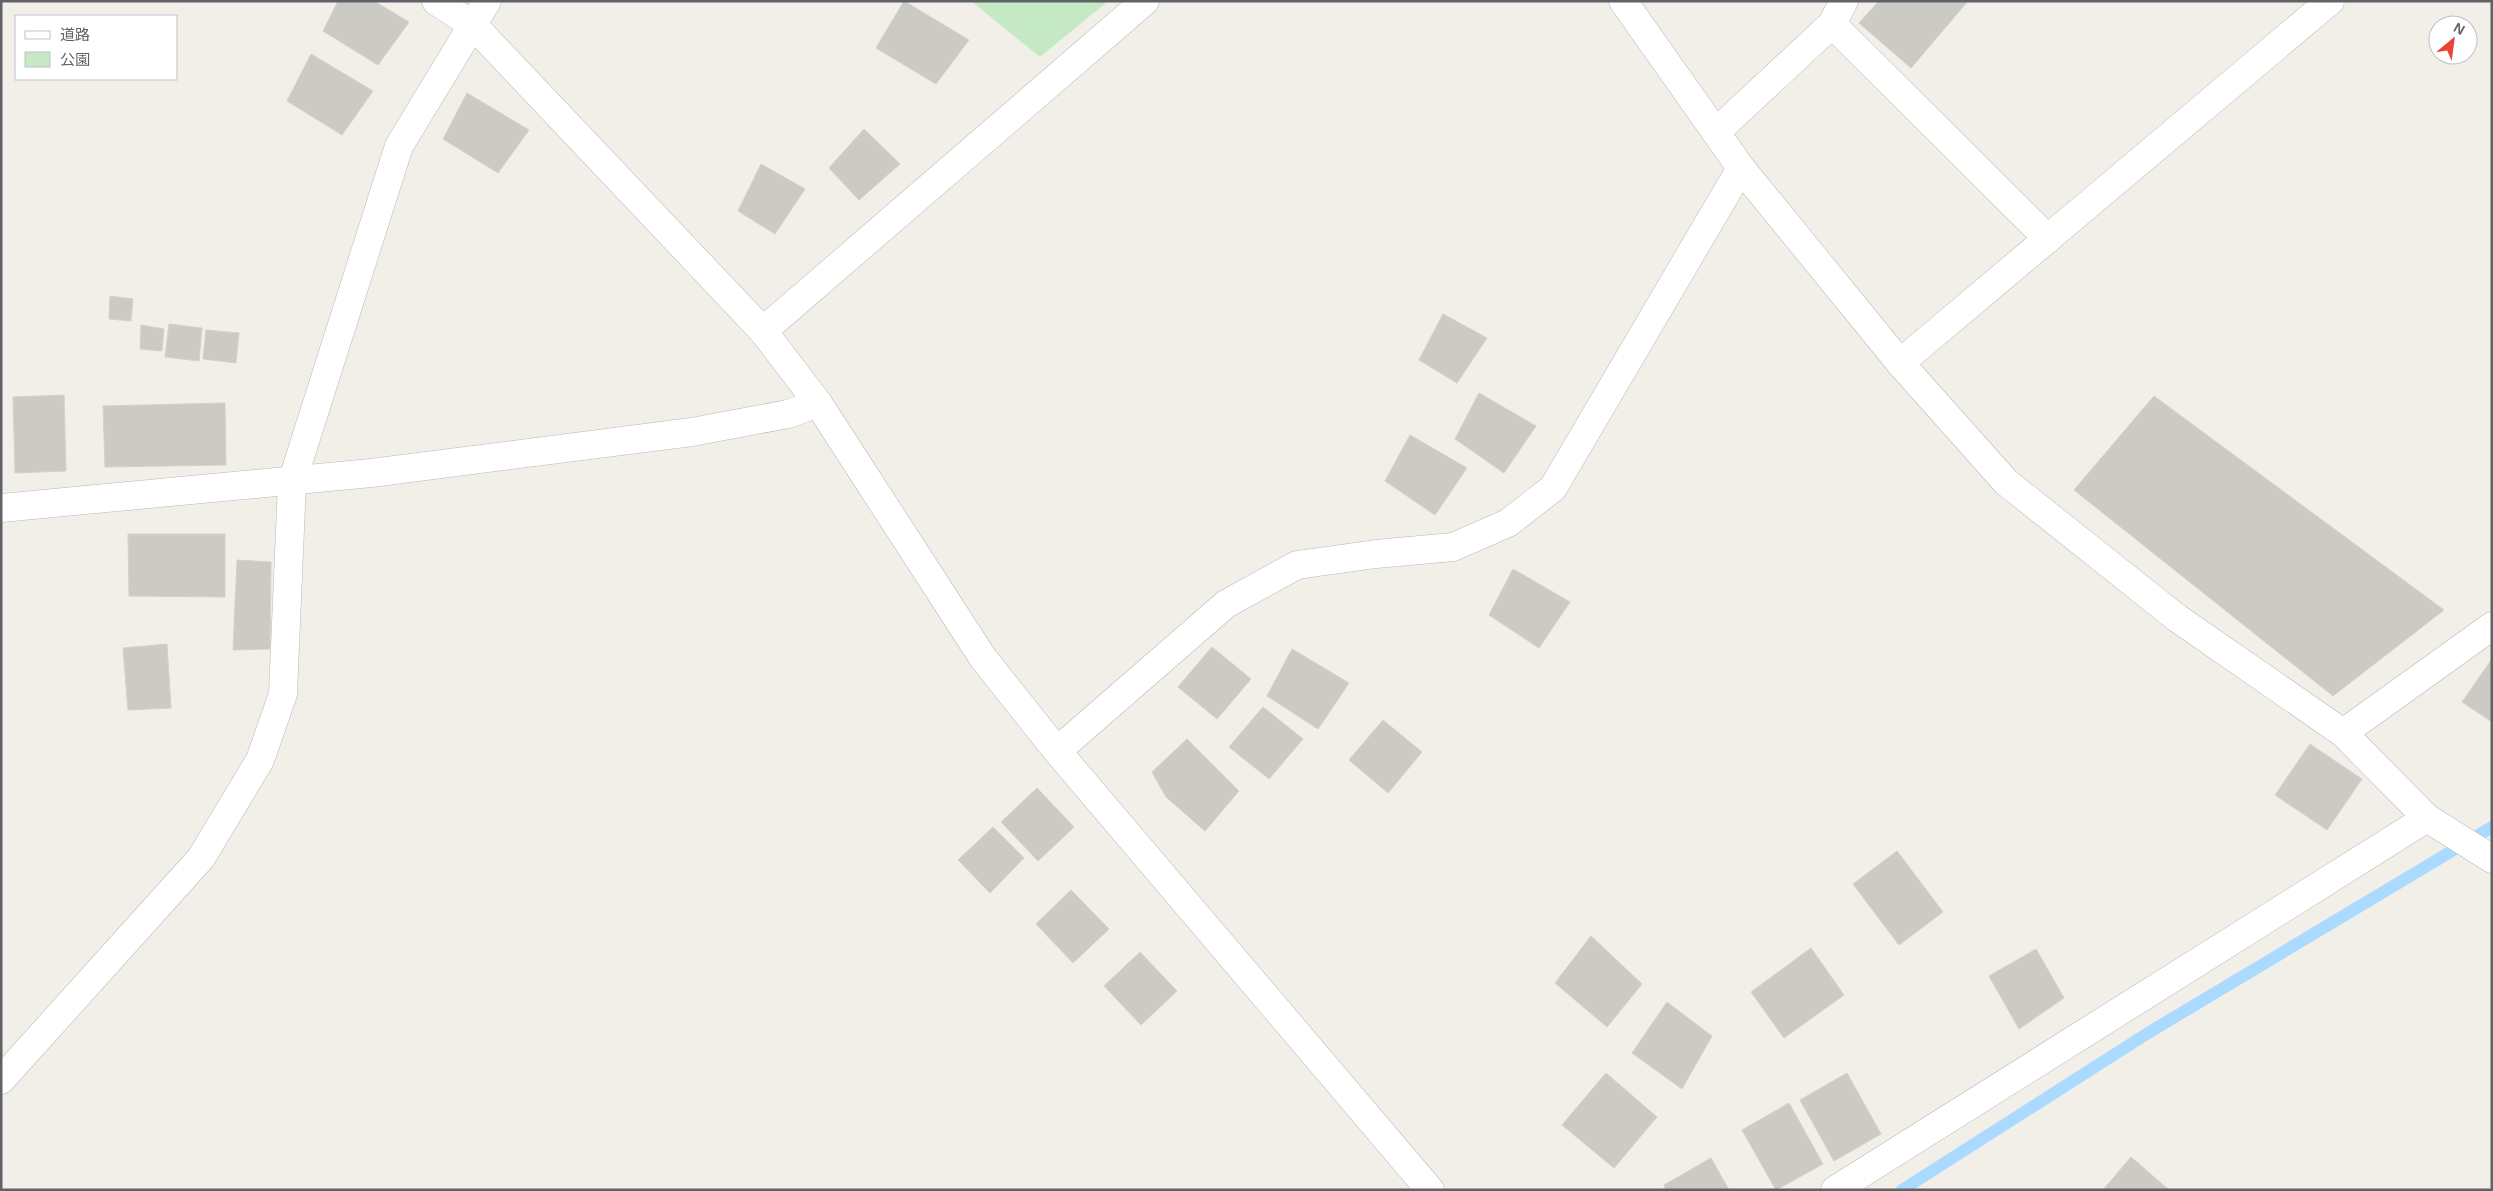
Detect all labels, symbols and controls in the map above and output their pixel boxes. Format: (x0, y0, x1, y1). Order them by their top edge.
legend (15, 15, 178, 80)
north arrow (2428, 15, 2478, 65)
text: N (2451, 19, 2468, 38)
text: 道路 (60, 26, 90, 43)
text: 公園 (60, 51, 90, 68)

